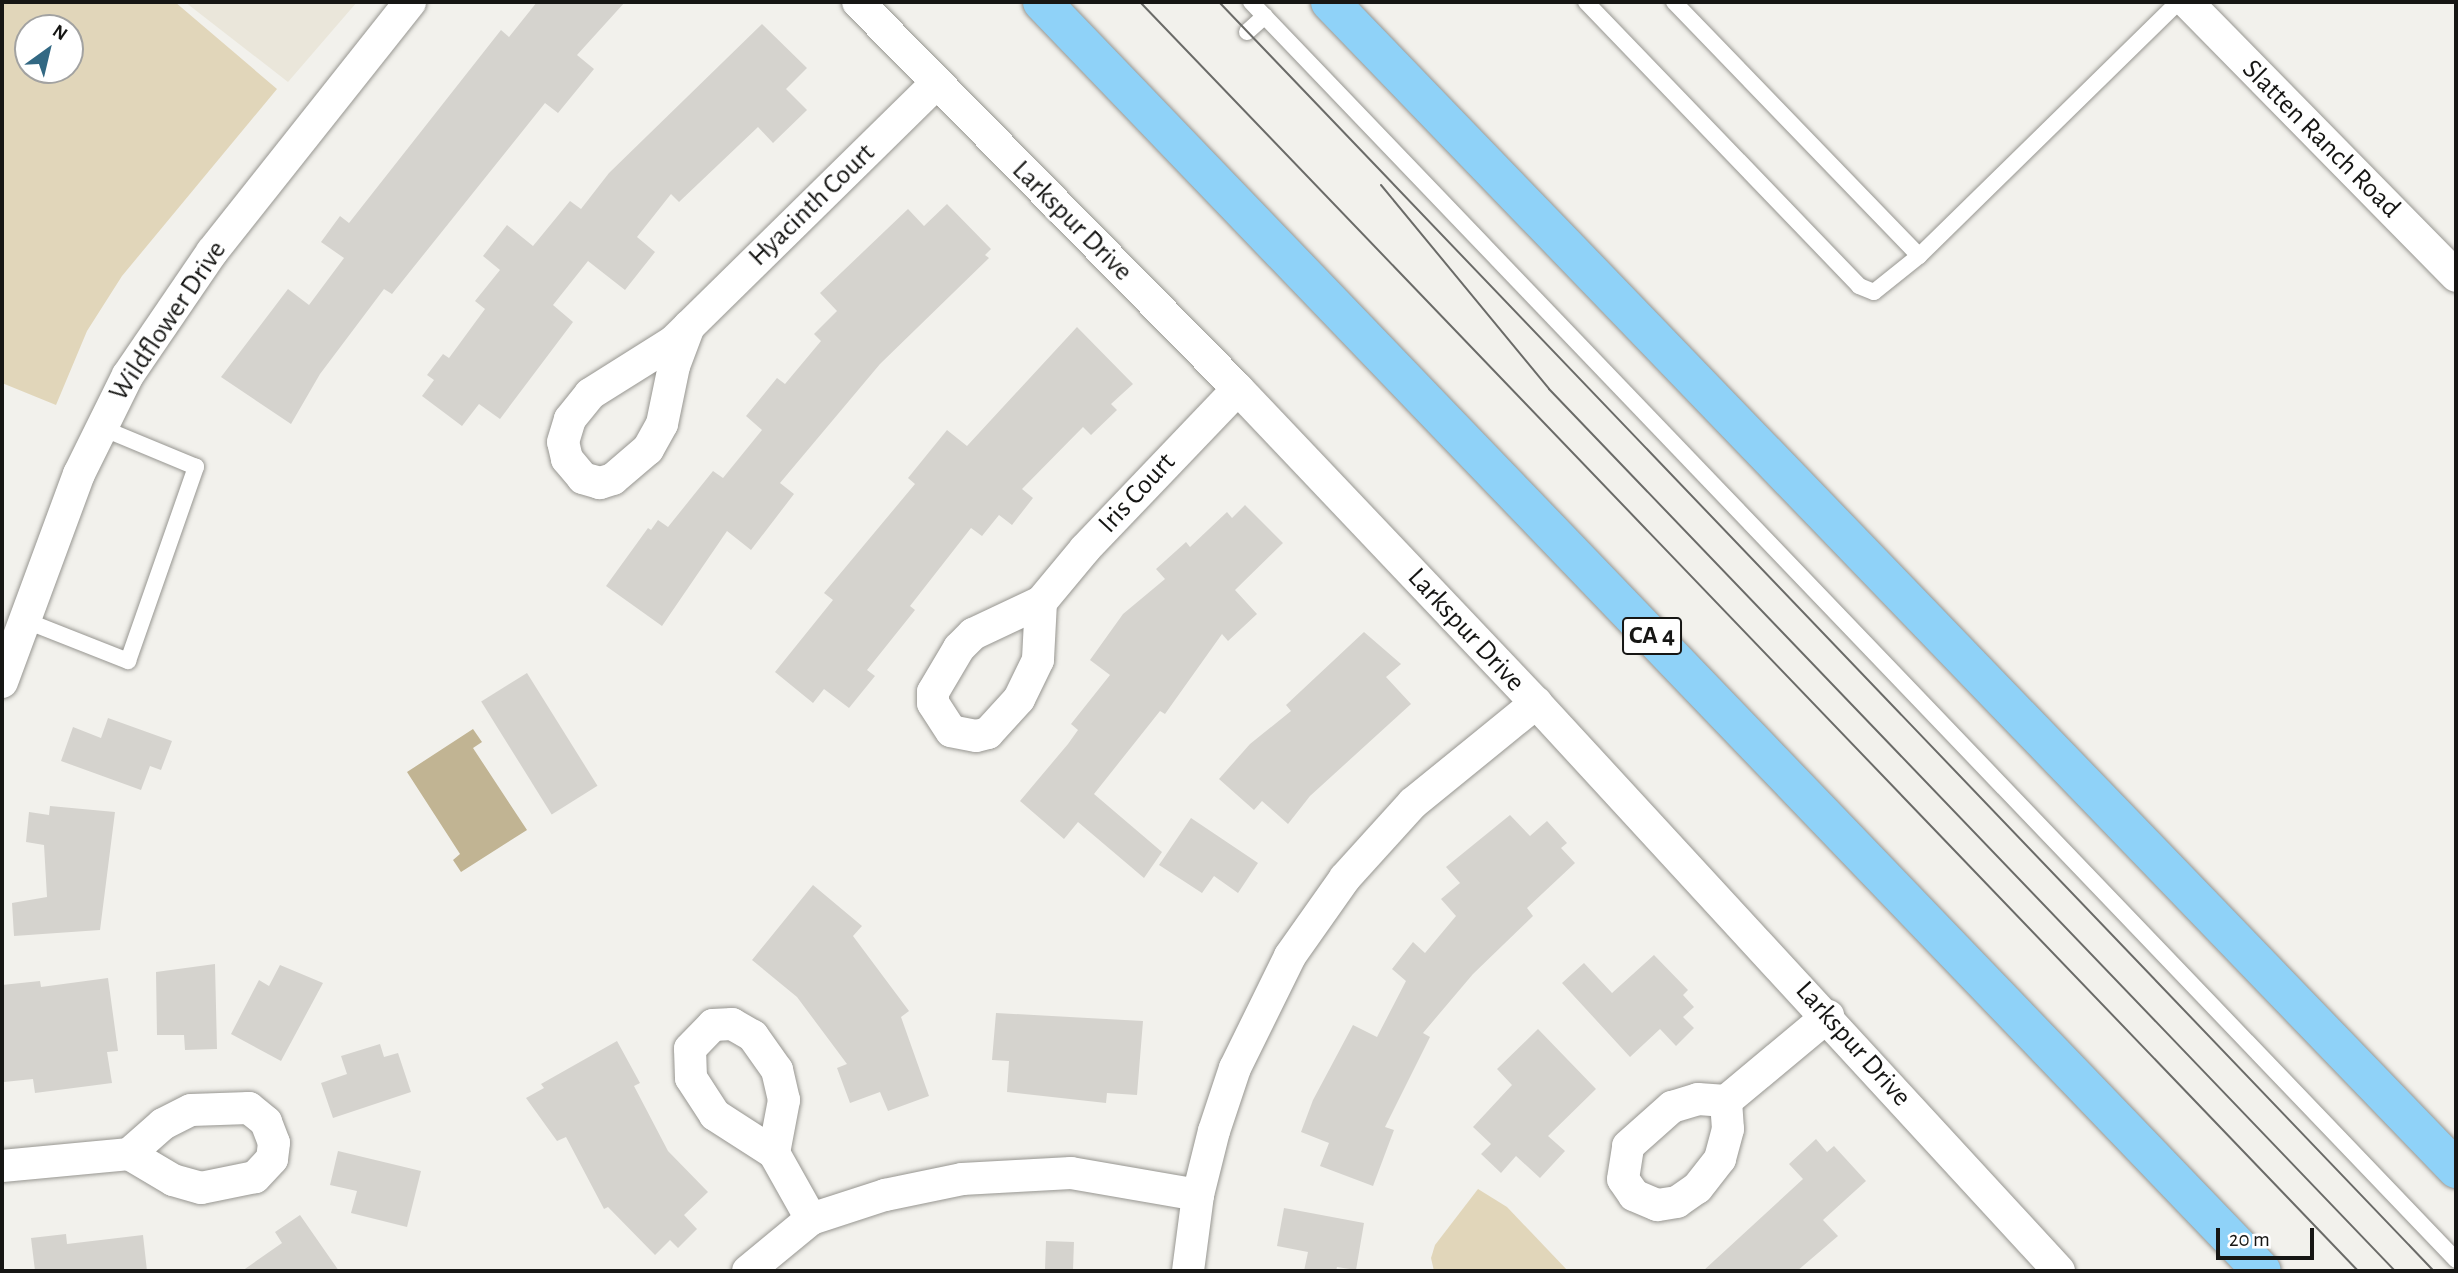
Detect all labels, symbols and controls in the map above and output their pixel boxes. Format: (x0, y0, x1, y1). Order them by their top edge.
north arrow (14, 14, 84, 84)
text: N (49, 21, 71, 44)
street label: Slatten Ranch Road (2235, 53, 2407, 225)
street label: Hyacinth Court (742, 136, 882, 274)
street label: Larkspur Drive (1005, 154, 1139, 288)
street label: Wildflower Drive (102, 235, 234, 407)
street label: Iris Court (1091, 446, 1183, 540)
street label: Larkspur Drive (1400, 561, 1532, 699)
road number: CA 4 (1620, 614, 1684, 658)
street label: Larkspur Drive (1788, 975, 1918, 1113)
scale bar (2220, 1214, 2318, 1258)
text: 20 m (2229, 1229, 2270, 1250)

